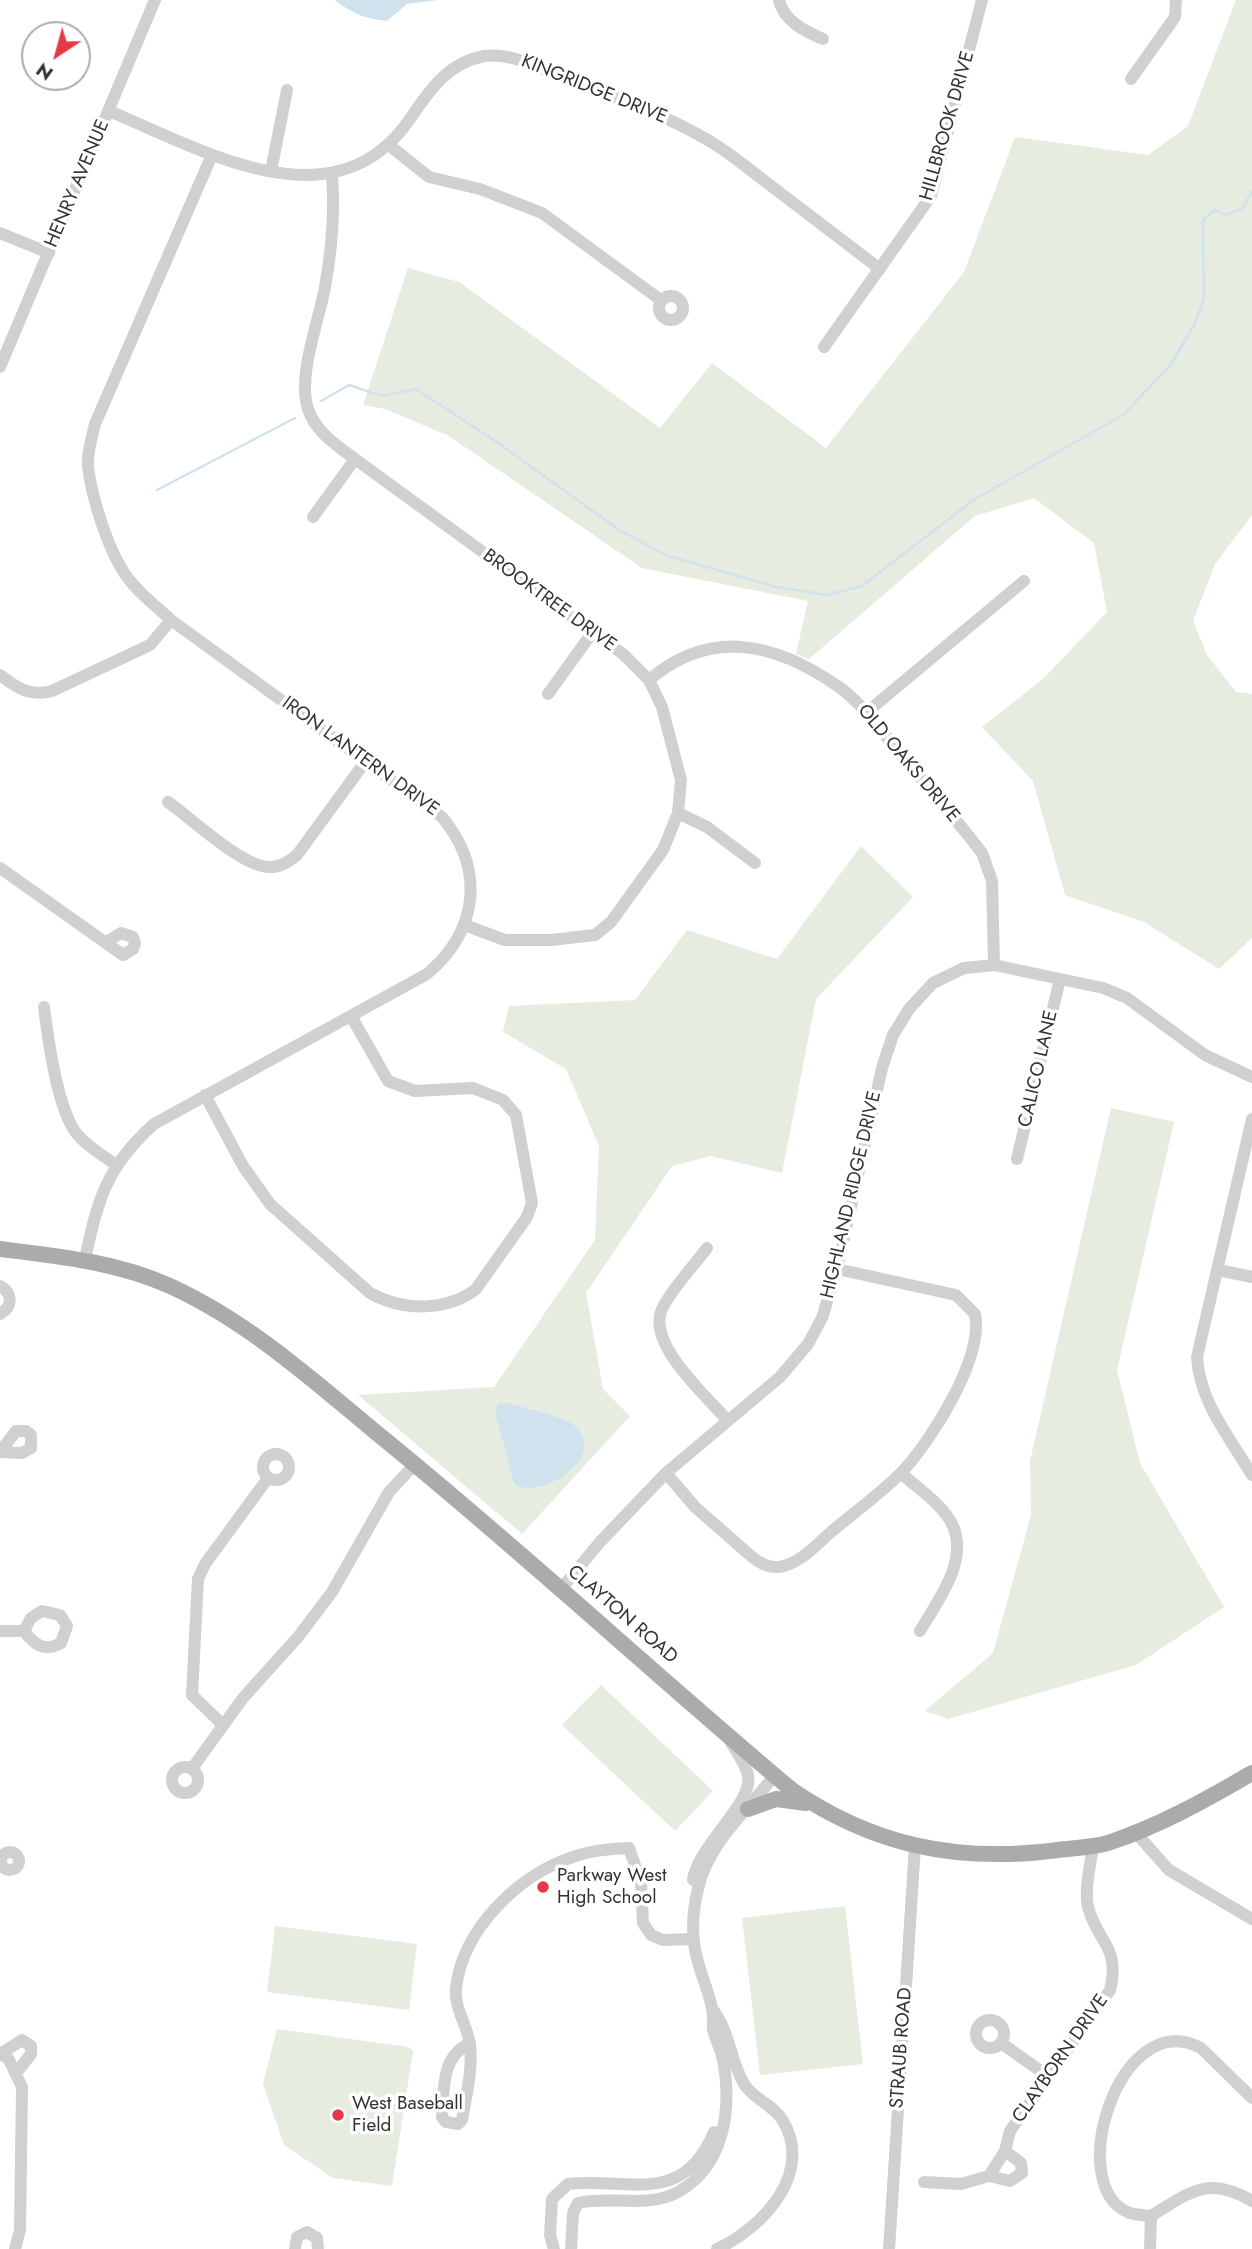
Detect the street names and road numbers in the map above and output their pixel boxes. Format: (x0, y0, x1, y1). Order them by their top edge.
street label: HILLBROOK DRIVE (916, 49, 980, 203)
street label: KINGRIDGE DRIVE (518, 50, 670, 130)
street label: HENRY AVENUE (41, 117, 115, 251)
street label: BROOKTREE DRIVE (478, 545, 620, 657)
street label: IRON LANTERN DRIVE (277, 692, 443, 822)
street label: OLD OAKS DRIVE (852, 700, 964, 828)
street label: CALICO LANE (1015, 1008, 1063, 1130)
street label: HIGHLAND RIDGE DRIVE (817, 1089, 887, 1301)
street label: CLAYTON ROAD (562, 1561, 682, 1669)
street label: STRAUB ROAD (886, 1987, 918, 2109)
street label: CLAYBORN DRIVE (1008, 1990, 1114, 2128)

